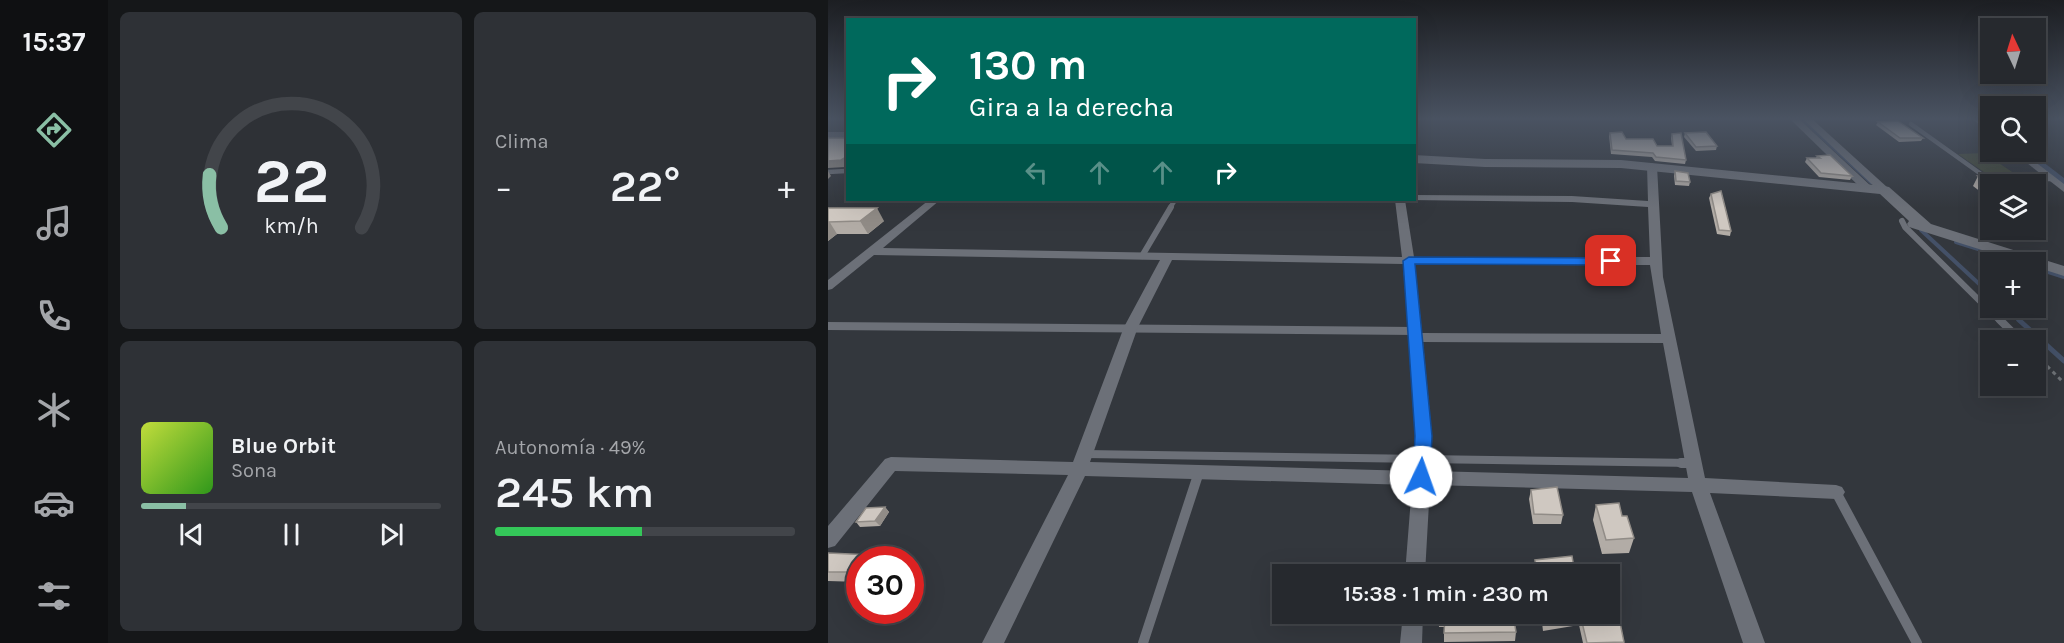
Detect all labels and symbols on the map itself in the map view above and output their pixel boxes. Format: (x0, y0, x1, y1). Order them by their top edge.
north arrow (1980, 18, 2046, 84)
pin (1585, 235, 1636, 286)
position arrow (1389, 445, 1453, 509)
speed limit sign: 30 (846, 546, 924, 624)

